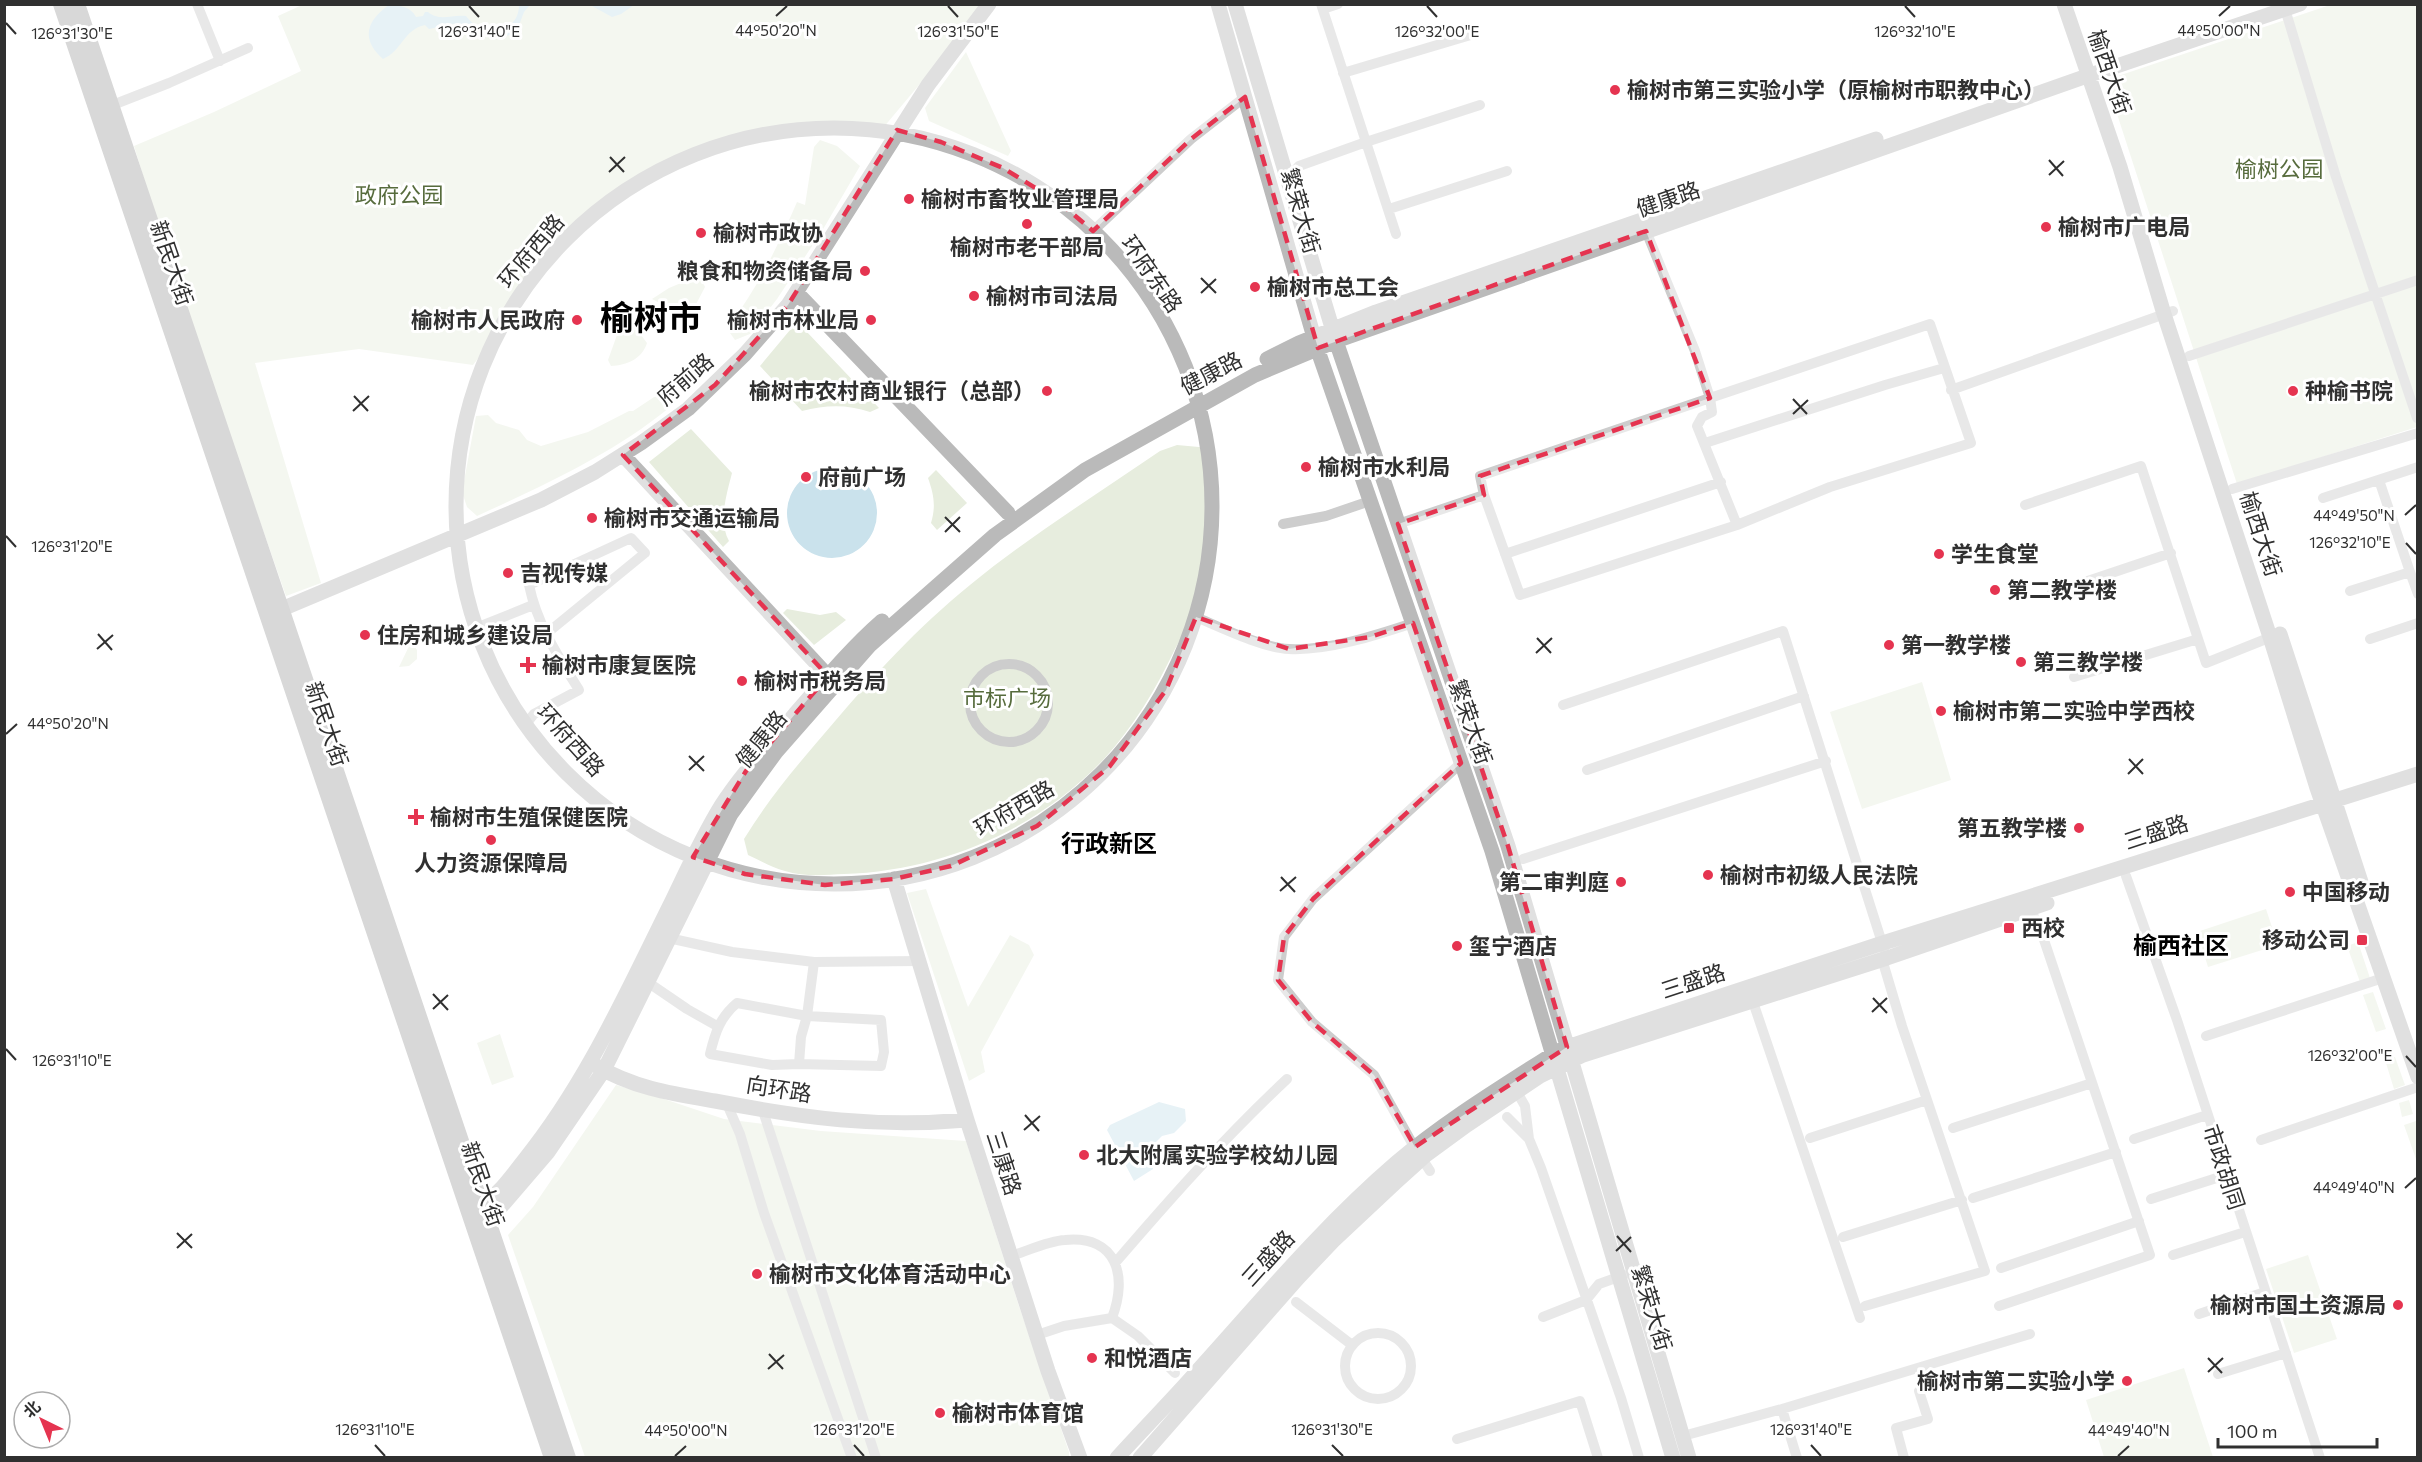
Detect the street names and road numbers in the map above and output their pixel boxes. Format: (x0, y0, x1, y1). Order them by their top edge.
street label: 榆西大街 (2083, 26, 2138, 118)
street label: 繁荣大街 (1276, 165, 1327, 257)
street label: 健康路 (1632, 175, 1703, 222)
street label: 环府西路 (492, 208, 569, 293)
street label: 新民大街 (145, 217, 200, 309)
street label: 环府东路 (1116, 230, 1189, 318)
street label: 健康路 (1175, 345, 1246, 400)
street label: 府前路 (651, 347, 718, 410)
street label: 榆西大街 (2235, 488, 2288, 580)
street label: 繁荣大街 (1444, 676, 1499, 768)
street label: 新民大街 (300, 678, 355, 770)
street label: 环府西路 (532, 698, 611, 781)
street label: 健康路 (729, 705, 792, 773)
street label: 环府西路 (969, 774, 1059, 841)
street label: 三盛路 (2120, 808, 2191, 855)
street label: 三盛路 (1657, 957, 1728, 1004)
street label: 向环路 (744, 1070, 814, 1107)
street label: 市政胡同 (2198, 1121, 2251, 1213)
street label: 三康路 (981, 1127, 1028, 1198)
street label: 新民大街 (456, 1138, 511, 1230)
street label: 三盛路 (1236, 1224, 1300, 1291)
street label: 繁荣大街 (1627, 1262, 1678, 1354)

